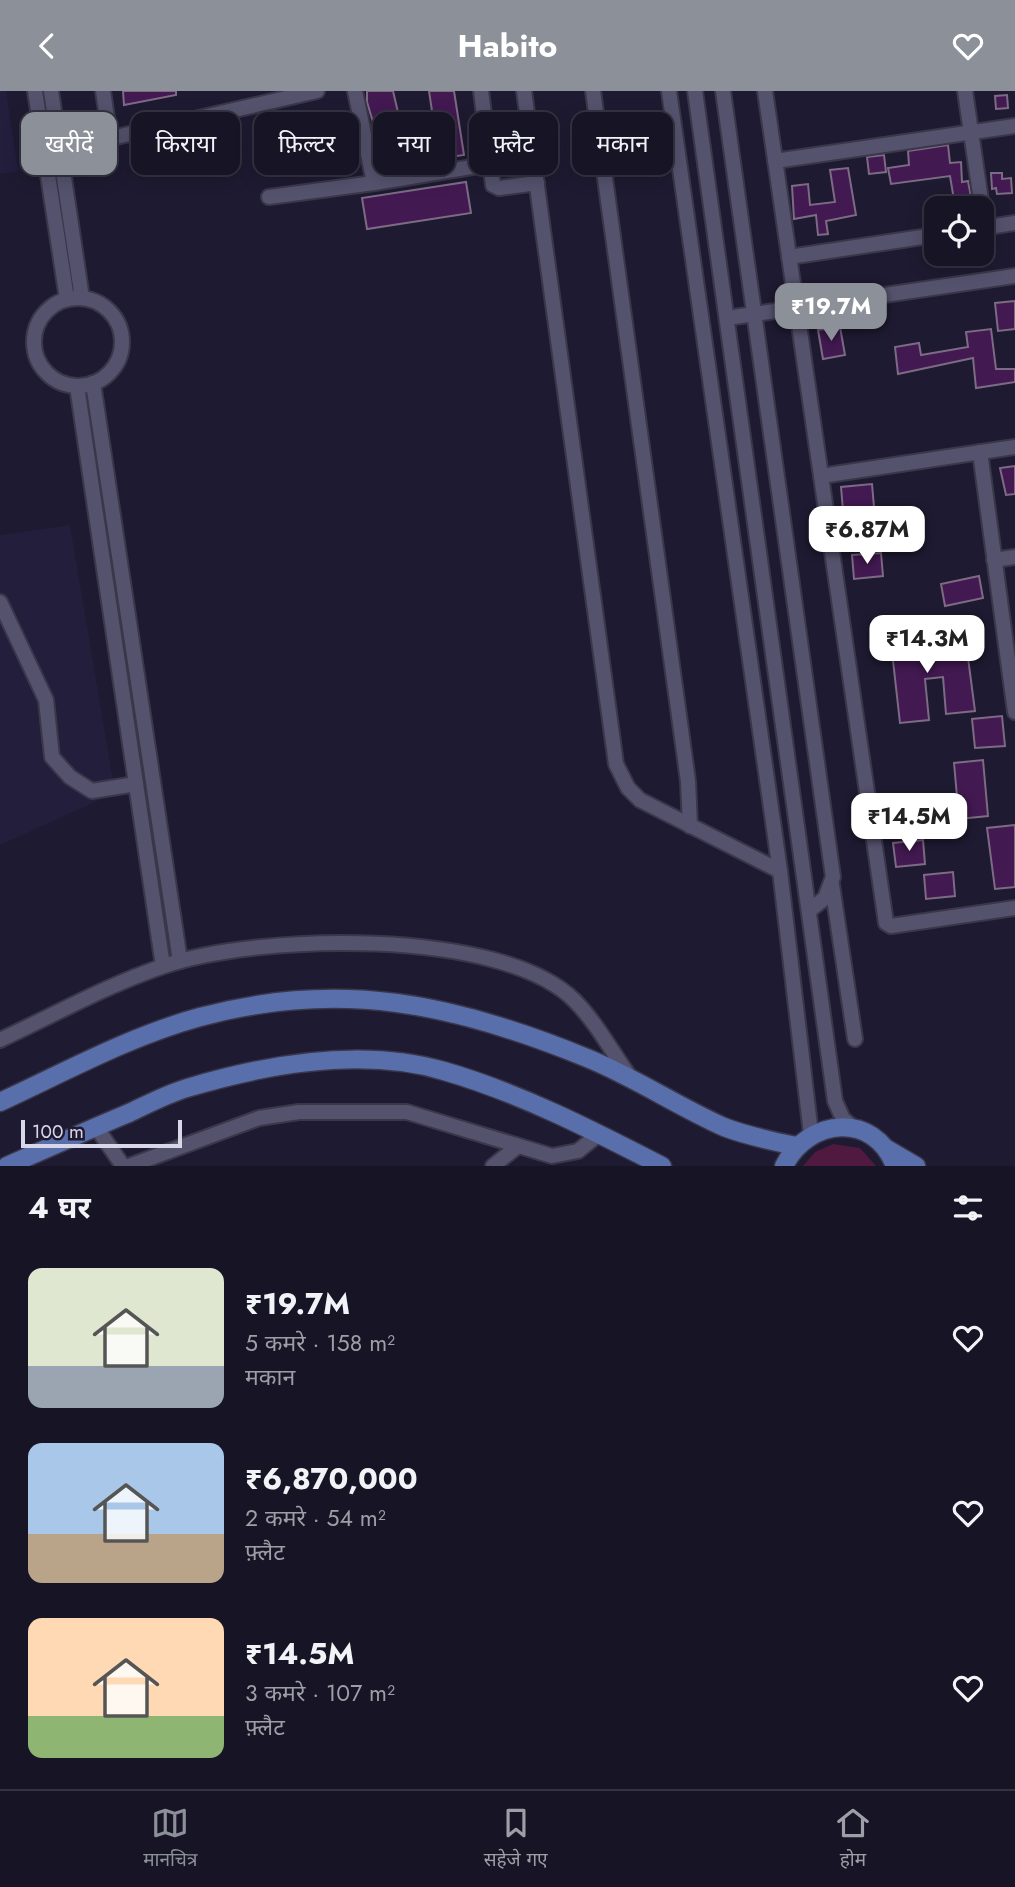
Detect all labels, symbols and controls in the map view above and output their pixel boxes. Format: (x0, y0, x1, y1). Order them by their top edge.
text: Habito (457, 23, 558, 69)
icon: back (28, 27, 66, 65)
icon: heart (949, 27, 987, 65)
chip: खरीदें (21, 112, 117, 175)
chip: किराया (131, 112, 240, 175)
chip: फ़िल्टर (254, 112, 359, 175)
chip: नया (373, 112, 455, 175)
chip: फ़्लैट (469, 112, 558, 175)
chip: मकान (572, 112, 673, 175)
map controls (924, 196, 994, 266)
button: locate (924, 196, 994, 266)
pin: ₹19.7M (774, 283, 888, 343)
text: ₹19.7M (791, 289, 871, 323)
pin: ₹6.87M (810, 507, 924, 566)
text: ₹6.87M (825, 512, 909, 546)
pin: ₹14.3M (870, 615, 984, 675)
text: ₹14.3M (885, 621, 969, 655)
pin: ₹14.5M (852, 793, 966, 853)
text: ₹14.5M (867, 799, 951, 833)
scale bar (21, 1117, 182, 1149)
text: 100 m (32, 1118, 84, 1145)
text: 4 घर (28, 1186, 91, 1229)
icon: filters (949, 1189, 987, 1227)
text: ₹19.7M (245, 1282, 350, 1325)
icon: home (84, 1296, 168, 1380)
icon: heart (949, 1319, 987, 1357)
text: 5 कमरे · 158 m² (245, 1326, 395, 1360)
text: मकान (245, 1360, 295, 1394)
text: ₹6,870,000 (245, 1457, 418, 1500)
icon: home (84, 1471, 168, 1555)
icon: heart (949, 1494, 987, 1532)
text: 2 कमरे · 54 m² (245, 1501, 386, 1535)
text: फ़्लैट (245, 1535, 285, 1569)
text: ₹14.5M (245, 1632, 354, 1675)
icon: home (84, 1646, 168, 1730)
icon: heart (949, 1669, 987, 1707)
text: 3 कमरे · 107 m² (245, 1676, 395, 1710)
text: फ़्लैट (245, 1710, 285, 1744)
tab: मानचित्र (143, 1804, 197, 1874)
tab: सहेजे गए (484, 1804, 548, 1874)
tab: होम (834, 1804, 872, 1874)

